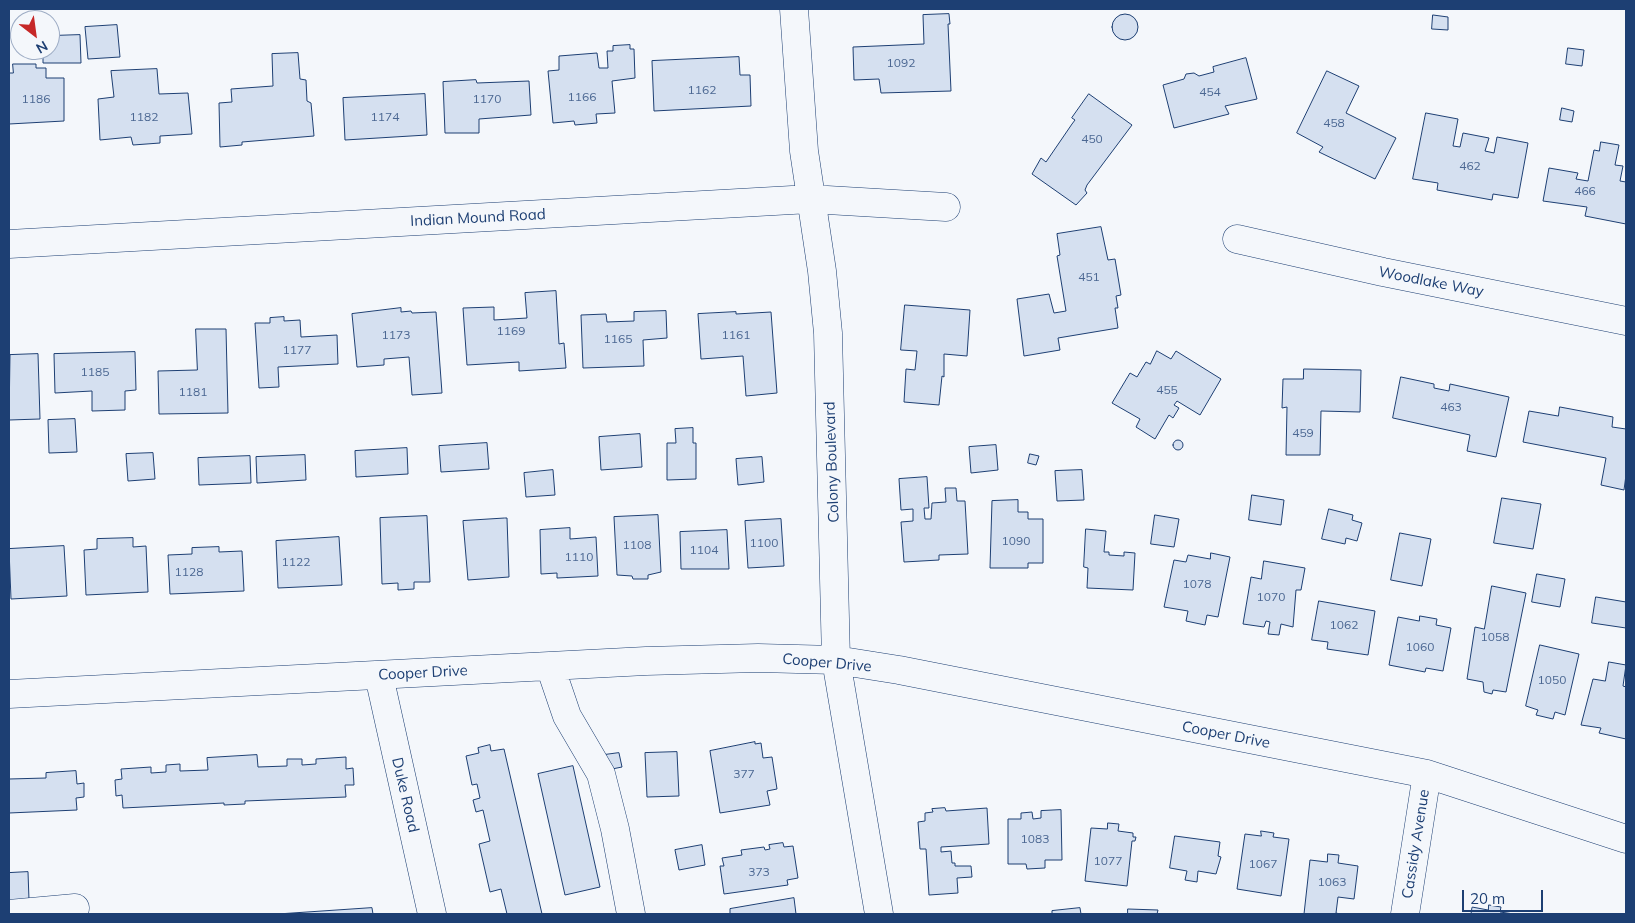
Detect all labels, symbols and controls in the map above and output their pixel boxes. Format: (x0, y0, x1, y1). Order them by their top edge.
north arrow (10, 10, 60, 60)
text: N (33, 37, 51, 58)
house number: 1092 (887, 56, 915, 70)
house number: 1162 (688, 83, 716, 97)
house number: 454 (1199, 85, 1221, 99)
house number: 1166 (568, 90, 596, 104)
house number: 1186 (22, 92, 50, 106)
house number: 1170 (473, 92, 501, 106)
house number: 1182 (130, 110, 158, 124)
house number: 1174 (371, 110, 399, 124)
house number: 458 (1323, 116, 1345, 130)
house number: 450 (1081, 132, 1103, 146)
house number: 462 (1459, 159, 1481, 173)
house number: 466 (1574, 184, 1596, 198)
street label: Indian Mound Road (410, 205, 546, 231)
street label: Woodlake Way (1377, 263, 1485, 301)
house number: 451 (1078, 270, 1100, 284)
house number: 1169 (497, 324, 525, 338)
house number: 1173 (382, 328, 410, 342)
house number: 1161 (722, 328, 750, 342)
house number: 1165 (604, 332, 632, 346)
house number: 1177 (283, 343, 311, 357)
house number: 1185 (81, 365, 109, 379)
house number: 455 (1156, 383, 1178, 397)
house number: 1181 (179, 385, 207, 399)
house number: 463 (1440, 400, 1462, 414)
street label: Colony Boulevard (821, 401, 843, 523)
house number: 459 (1292, 426, 1314, 440)
house number: 1090 (1002, 534, 1030, 548)
house number: 1100 (750, 536, 778, 550)
house number: 1108 (623, 538, 651, 552)
house number: 1104 (690, 543, 718, 557)
house number: 1110 (565, 550, 593, 564)
house number: 1122 (282, 555, 310, 569)
house number: 1128 (175, 565, 203, 579)
house number: 1078 (1183, 577, 1211, 591)
house number: 1070 (1257, 590, 1285, 604)
house number: 1062 (1330, 618, 1358, 632)
house number: 1058 (1481, 630, 1509, 644)
house number: 1060 (1406, 640, 1434, 654)
street label: Cooper Drive (782, 650, 872, 676)
street label: Cooper Drive (378, 662, 468, 684)
house number: 1050 (1538, 673, 1566, 687)
street label: Cooper Drive (1180, 718, 1272, 752)
street label: Duke Road (388, 756, 422, 834)
house number: 377 (733, 767, 755, 781)
street label: Cassidy Avenue (1398, 788, 1434, 900)
house number: 1083 (1021, 832, 1049, 846)
house number: 1077 (1094, 854, 1122, 868)
house number: 1067 (1249, 857, 1277, 871)
house number: 373 (748, 865, 770, 879)
house number: 1063 (1318, 875, 1346, 889)
scale bar (1465, 880, 1546, 912)
text: 20 m (1470, 889, 1505, 908)

